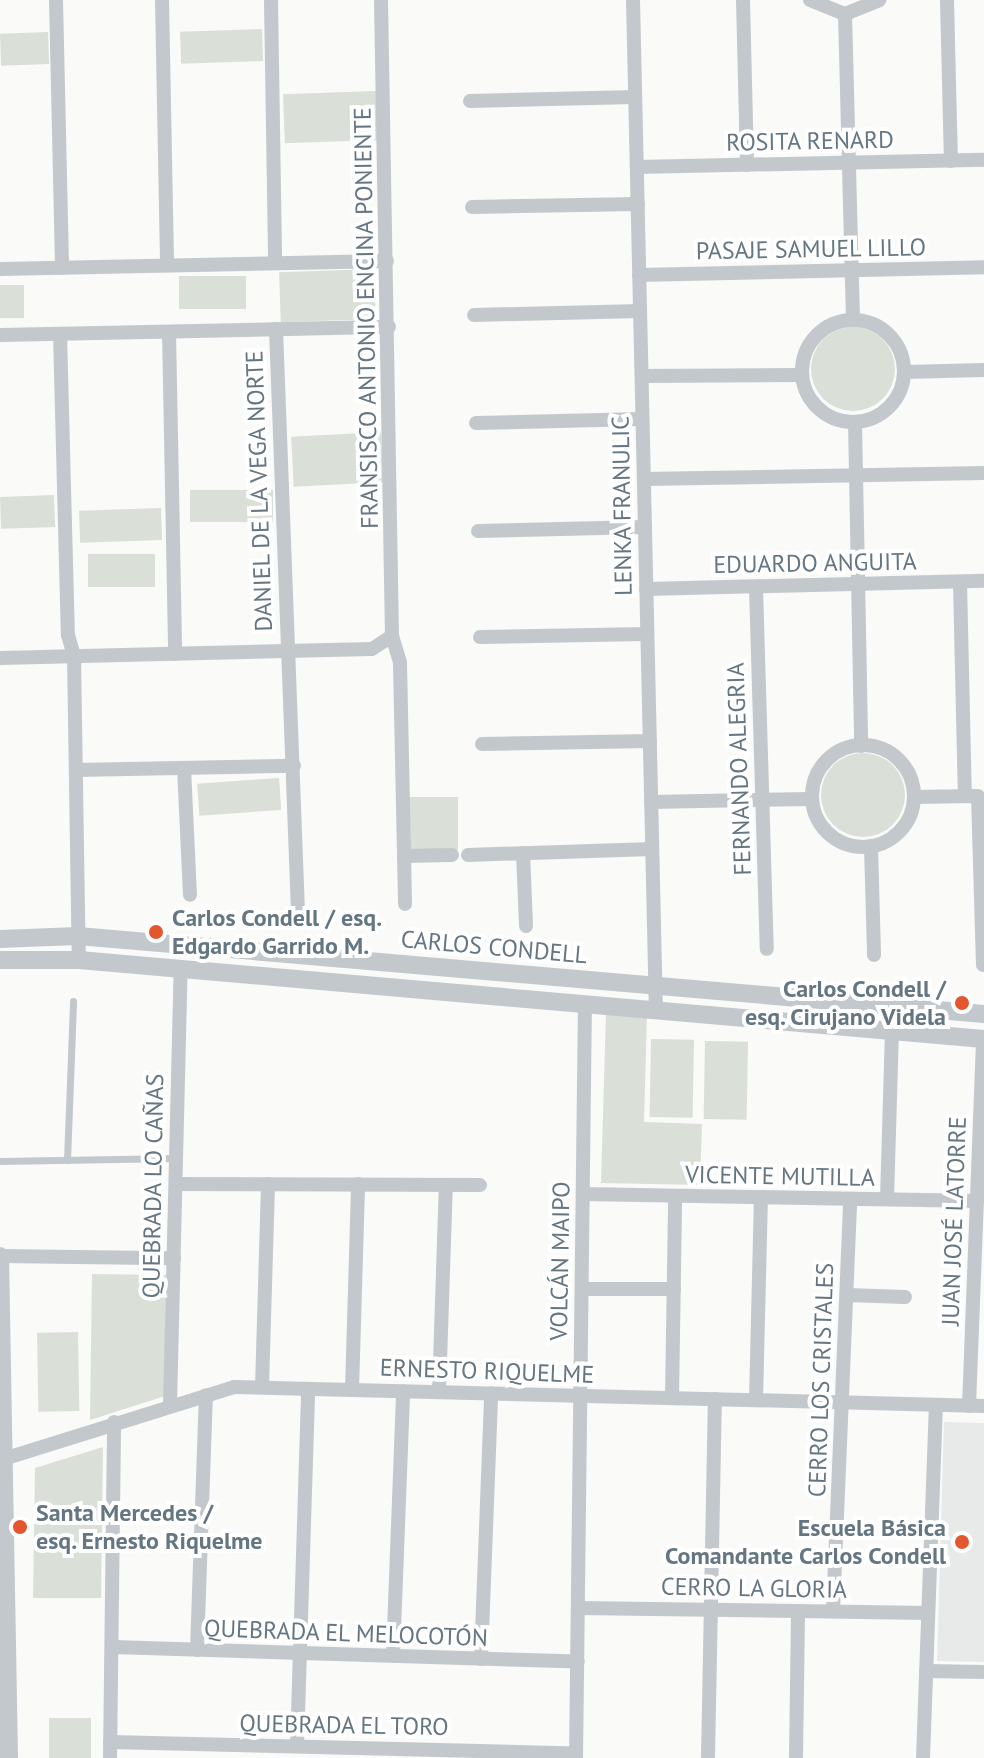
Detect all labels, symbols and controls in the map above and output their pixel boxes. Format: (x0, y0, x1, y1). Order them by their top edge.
street label: FRANSISCO ANTONIO ENCINA PONIENTE (348, 106, 384, 530)
street label: ROSITA RENARD (725, 125, 895, 157)
street label: PASAJE SAMUEL LILLO (695, 233, 927, 265)
street label: DANIEL DE LA VEGA NORTE (240, 348, 278, 634)
street label: LENKA FRANULIC (606, 415, 638, 597)
street label: EDUARDO ANGUITA (713, 547, 917, 579)
street label: FERNANDO ALEGRIA (721, 662, 757, 876)
place label: Carlos Condell / esq. Edgardo Garrido M. (172, 904, 382, 960)
marker: Carlos Condell / esq. Edgardo Garrido M. (147, 923, 165, 941)
street label: CARLOS CONDELL (400, 925, 588, 969)
place label: Carlos Condell / esq. Cirujano Videla (742, 975, 946, 1031)
marker: Carlos Condell / esq. Cirujano Videla (953, 994, 971, 1012)
street label: QUEBRADA LO CAÑAS (137, 1073, 169, 1299)
street label: JUAN JOSÉ LATORRE (936, 1116, 972, 1326)
street label: VICENTE MUTILLA (685, 1160, 875, 1192)
street label: VOLCÁN MAIPO (544, 1181, 576, 1341)
street label: CERRO LOS CRISTALES (803, 1262, 839, 1498)
street label: ERNESTO RIQUELME (379, 1353, 595, 1389)
place label: Santa Mercedes / esq. Ernesto Riquelme (36, 1499, 264, 1555)
place label: Escuela Básica Comandante Carlos Condell (664, 1514, 946, 1570)
marker: Santa Mercedes / esq. Ernesto Riquelme (11, 1518, 29, 1536)
marker: Escuela Básica Comandante Carlos Condell (953, 1533, 971, 1551)
street label: CERRO LA GLORIA (660, 1572, 848, 1604)
street label: QUEBRADA EL MELOCOTÓN (203, 1614, 489, 1652)
street label: QUEBRADA EL TORO (238, 1709, 450, 1741)

